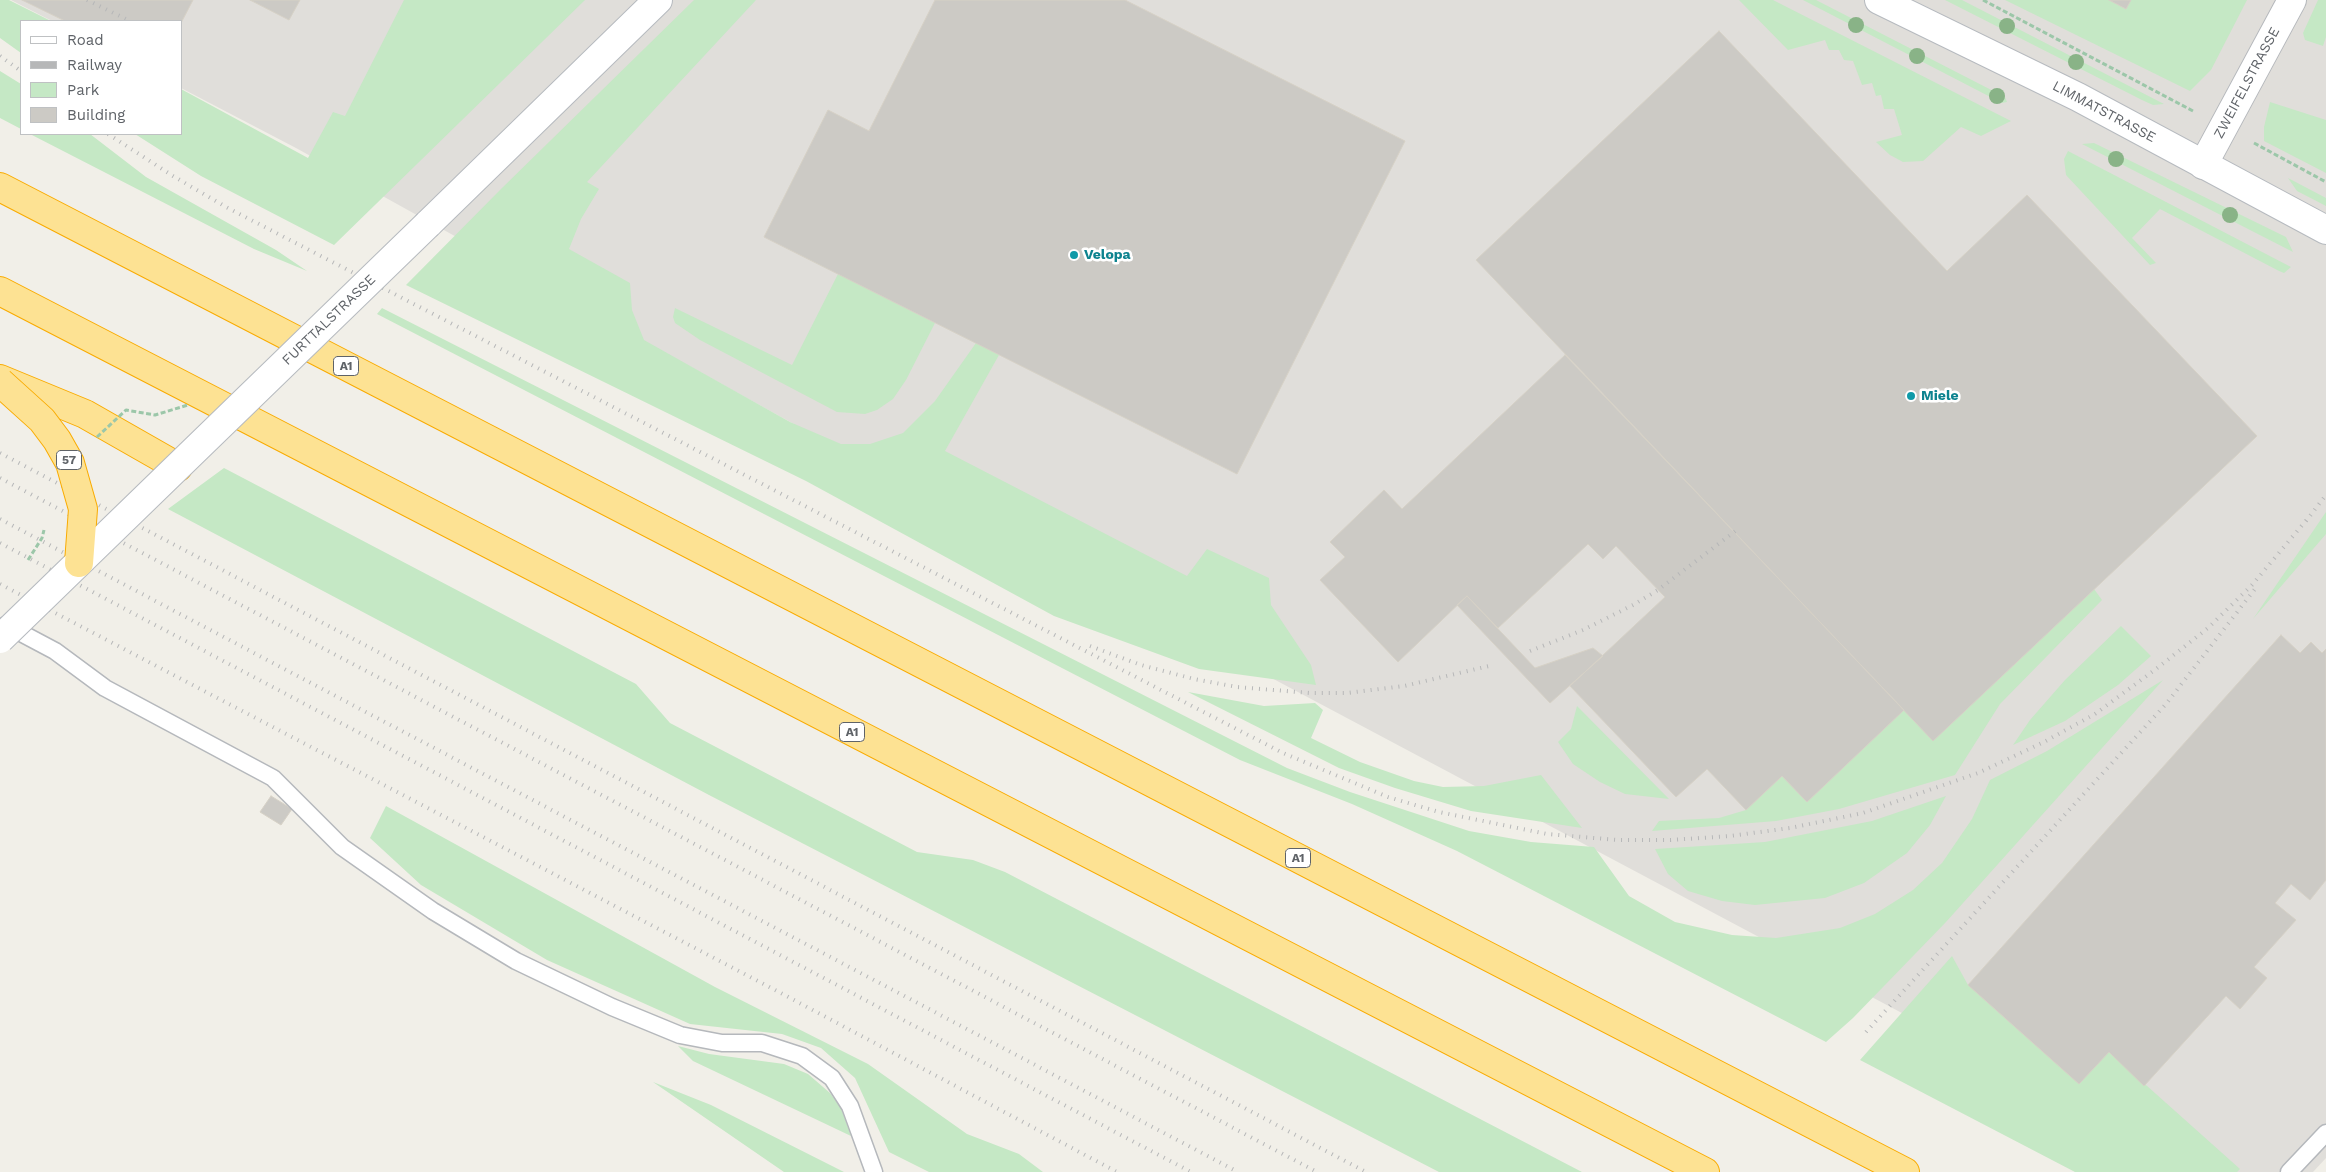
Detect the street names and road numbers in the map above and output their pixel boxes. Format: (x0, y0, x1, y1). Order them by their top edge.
street label: ZWEIFELSTRASSE (2211, 25, 2283, 141)
street label: LIMMATSTRASSE (2049, 78, 2159, 146)
street label: FURTTALSTRASSE (279, 271, 379, 369)
road number: A1 (334, 356, 358, 376)
road number: 57 (56, 450, 82, 470)
road number: A1 (840, 722, 864, 742)
road number: A1 (1286, 848, 1310, 868)

